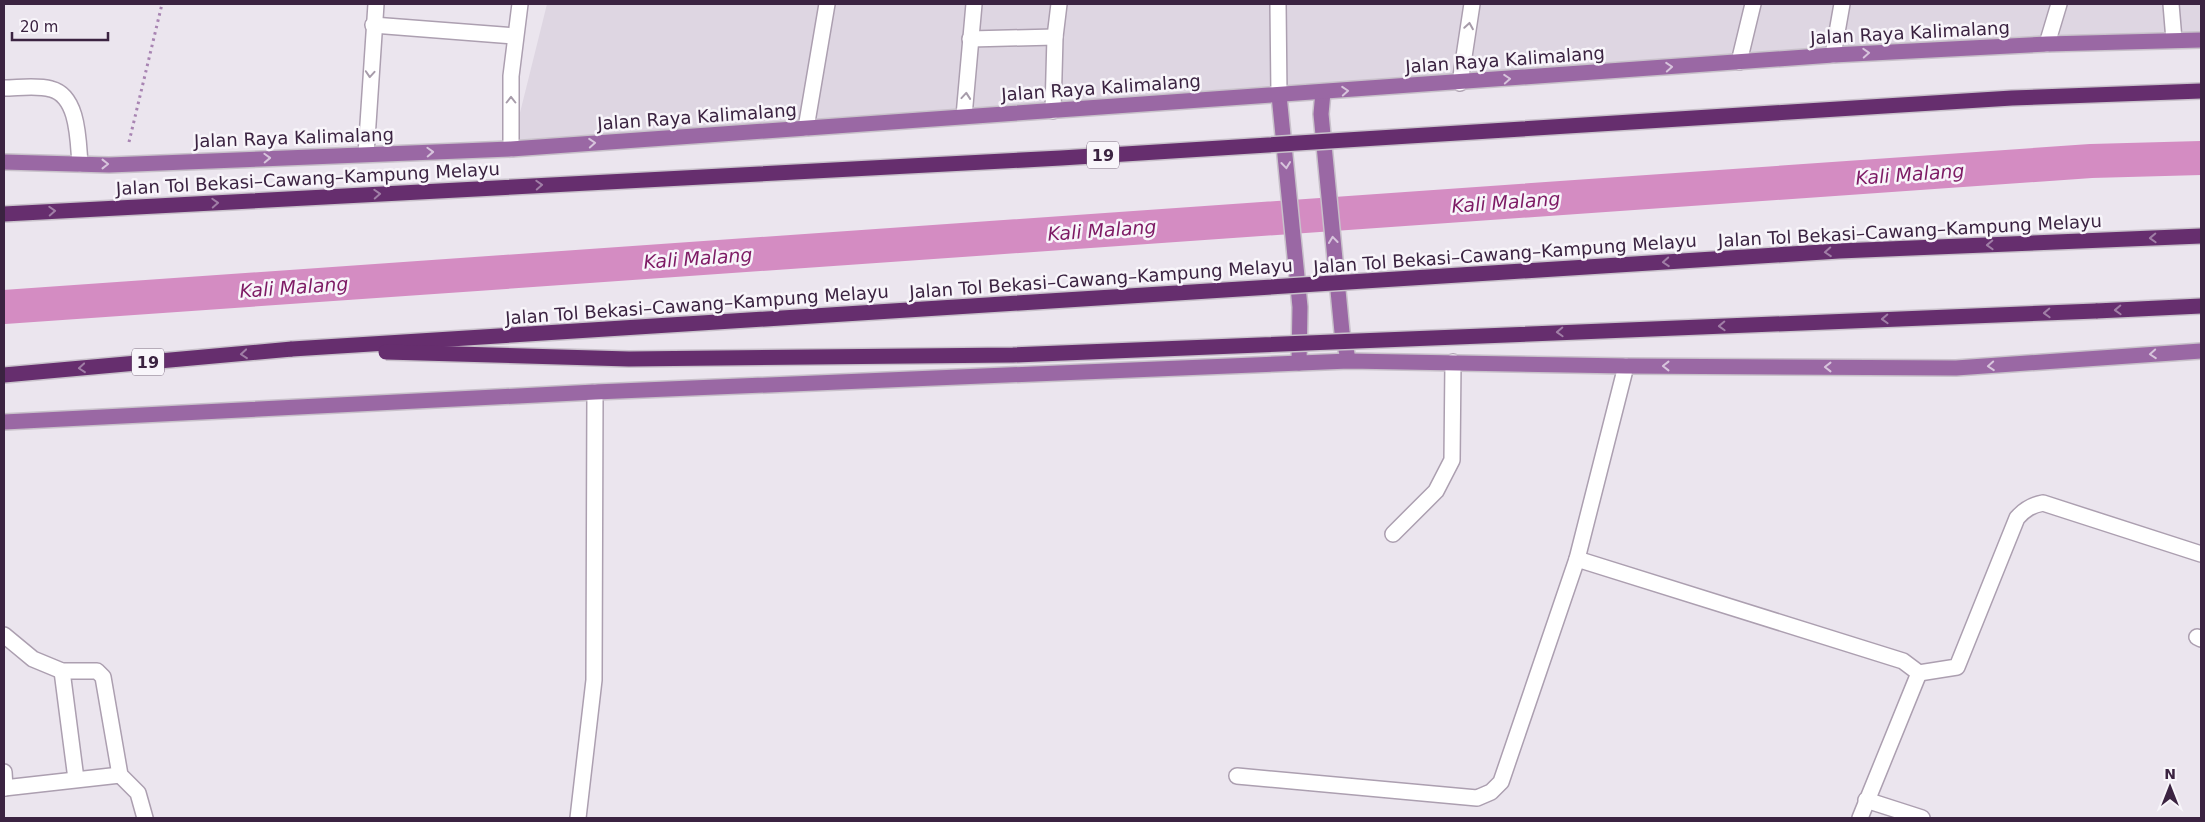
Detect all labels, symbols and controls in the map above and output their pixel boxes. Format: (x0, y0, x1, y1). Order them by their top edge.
scale bar (12, 10, 109, 42)
street label: Jalan Raya Kalimalang (1809, 17, 2010, 48)
text: 20 m (20, 18, 58, 36)
one-way arrow (1463, 22, 1474, 30)
street label: Jalan Raya Kalimalang (1403, 42, 1605, 77)
one-way arrow (1862, 48, 1870, 59)
one-way arrow (1665, 62, 1673, 73)
one-way arrow (365, 70, 376, 78)
street label: Jalan Raya Kalimalang (999, 70, 1201, 105)
one-way arrow (1503, 74, 1511, 85)
one-way arrow (1341, 85, 1349, 96)
one-way arrow (960, 92, 971, 100)
one-way arrow (506, 96, 516, 104)
street label: Jalan Raya Kalimalang (595, 99, 797, 134)
street label: Jalan Raya Kalimalang (193, 124, 394, 152)
one-way arrow (588, 138, 596, 149)
road number: 19 (1087, 142, 1119, 168)
one-way arrow (426, 147, 434, 157)
one-way arrow (264, 153, 272, 163)
street label: Jalan Tol Bekasi–Cawang–Kampung Melayu (114, 158, 500, 199)
one-way arrow (102, 159, 109, 169)
water label: Kali Malang (1855, 159, 1965, 189)
one-way arrow (1280, 162, 1291, 170)
one-way arrow (536, 180, 544, 191)
water label: Kali Malang (1451, 187, 1561, 217)
one-way arrow (373, 188, 381, 199)
one-way arrow (211, 197, 219, 208)
one-way arrow (49, 206, 57, 217)
street label: Jalan Tol Bekasi–Cawang–Kampung Melayu (1716, 210, 2102, 251)
water label: Kali Malang (1047, 215, 1157, 245)
street label: Jalan Tol Bekasi–Cawang–Kampung Melayu (1311, 230, 1697, 277)
one-way arrow (2148, 233, 2156, 244)
one-way arrow (1328, 236, 1339, 244)
one-way arrow (1986, 240, 1994, 250)
water label: Kali Malang (643, 243, 753, 273)
one-way arrow (1824, 246, 1832, 257)
street label: Jalan Tol Bekasi–Cawang–Kampung Melayu (907, 255, 1293, 302)
one-way arrow (1661, 256, 1669, 267)
water label: Kali Malang (239, 272, 349, 302)
street label: Jalan Tol Bekasi–Cawang–Kampung Melayu (503, 281, 889, 328)
one-way arrow (2113, 304, 2121, 315)
one-way arrow (2043, 307, 2051, 318)
one-way arrow (1881, 314, 1889, 325)
one-way arrow (1718, 320, 1726, 331)
one-way arrow (1556, 327, 1564, 338)
road number: 19 (132, 348, 164, 376)
one-way arrow (239, 348, 247, 359)
one-way arrow (2148, 349, 2156, 360)
one-way arrow (1986, 360, 1994, 371)
one-way arrow (1661, 361, 1669, 371)
one-way arrow (77, 362, 85, 373)
one-way arrow (1824, 362, 1832, 372)
north arrow (2145, 762, 2195, 812)
text: N (2164, 766, 2176, 782)

